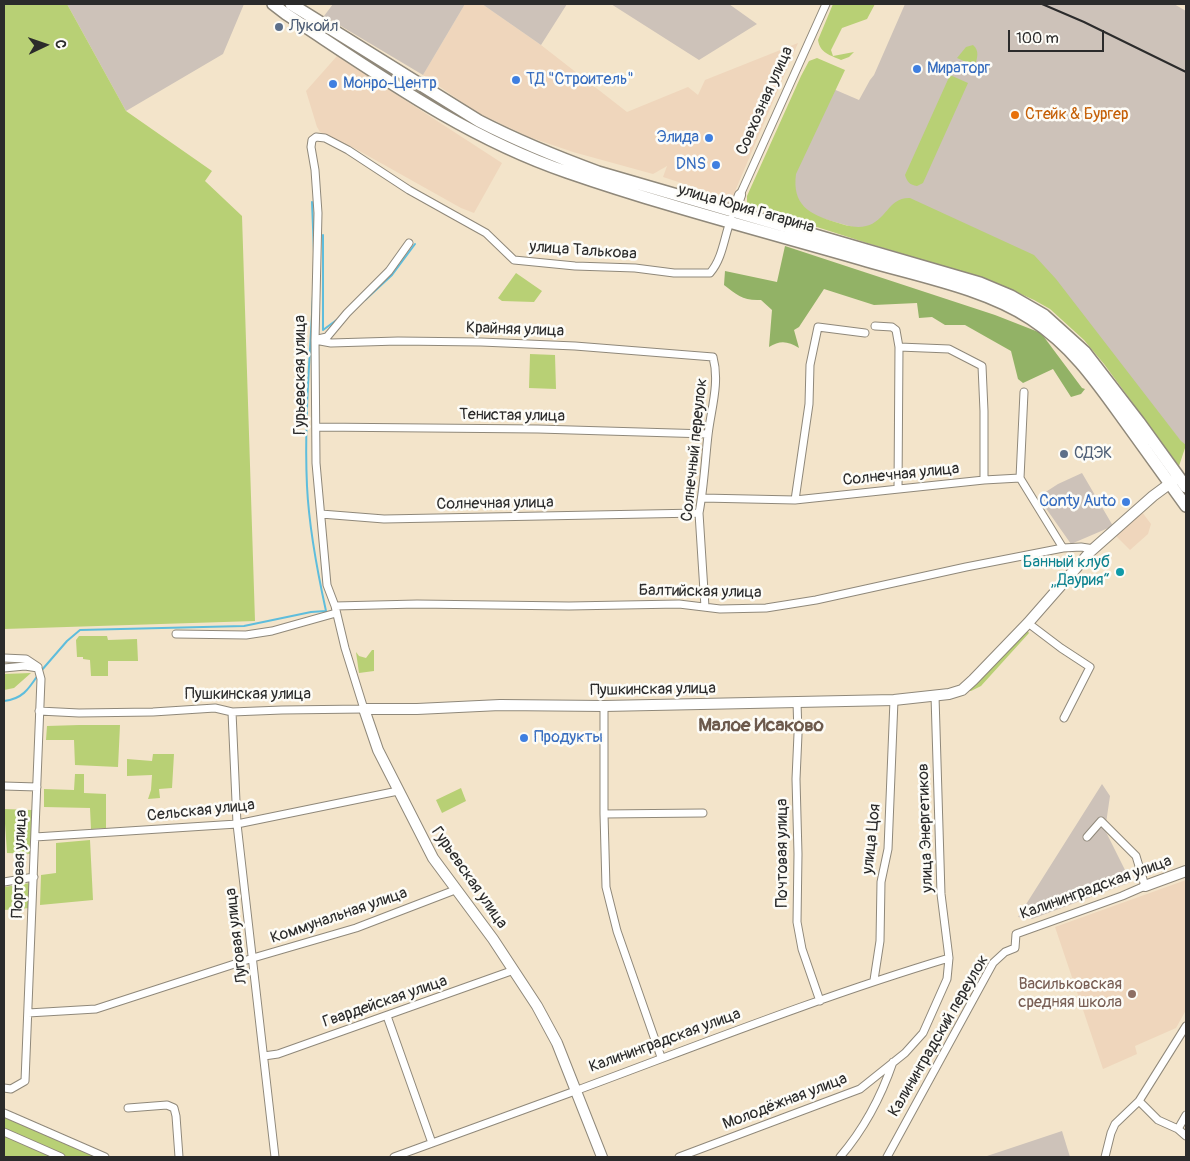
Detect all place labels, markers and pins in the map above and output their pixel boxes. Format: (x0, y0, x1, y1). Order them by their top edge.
place label: Лукойл (289, 17, 338, 37)
marker: Лукойл (273, 21, 285, 33)
place label: Мираторг (927, 59, 990, 79)
marker: Мираторг (911, 63, 923, 75)
place label: ТД "Строитель" (526, 70, 634, 90)
place label: Монро-Центр (343, 74, 437, 94)
marker: ТД "Строитель" (510, 74, 522, 86)
marker: Монро-Центр (327, 78, 339, 90)
place label: Стейк & Бургер (1025, 105, 1129, 125)
marker: Стейк & Бургер (1009, 109, 1021, 121)
place label: Элида (657, 128, 699, 148)
marker: Элида (703, 132, 715, 144)
place label: DNS (676, 155, 706, 175)
marker: DNS (710, 159, 722, 171)
place label: СДЭК (1074, 444, 1112, 464)
marker: СДЭК (1058, 448, 1070, 460)
place label: Conty Auto (1039, 492, 1116, 512)
marker: Conty Auto (1120, 496, 1132, 508)
place label: Банный клуб „Даурия“ (1023, 553, 1110, 591)
marker: Банный клуб „Даурия“ (1114, 566, 1126, 578)
place label: Продукты (534, 728, 603, 748)
marker: Продукты (518, 732, 530, 744)
place label: Васильковская средняя школа (1018, 975, 1122, 1013)
marker: Васильковская средняя школа (1126, 988, 1138, 1000)

